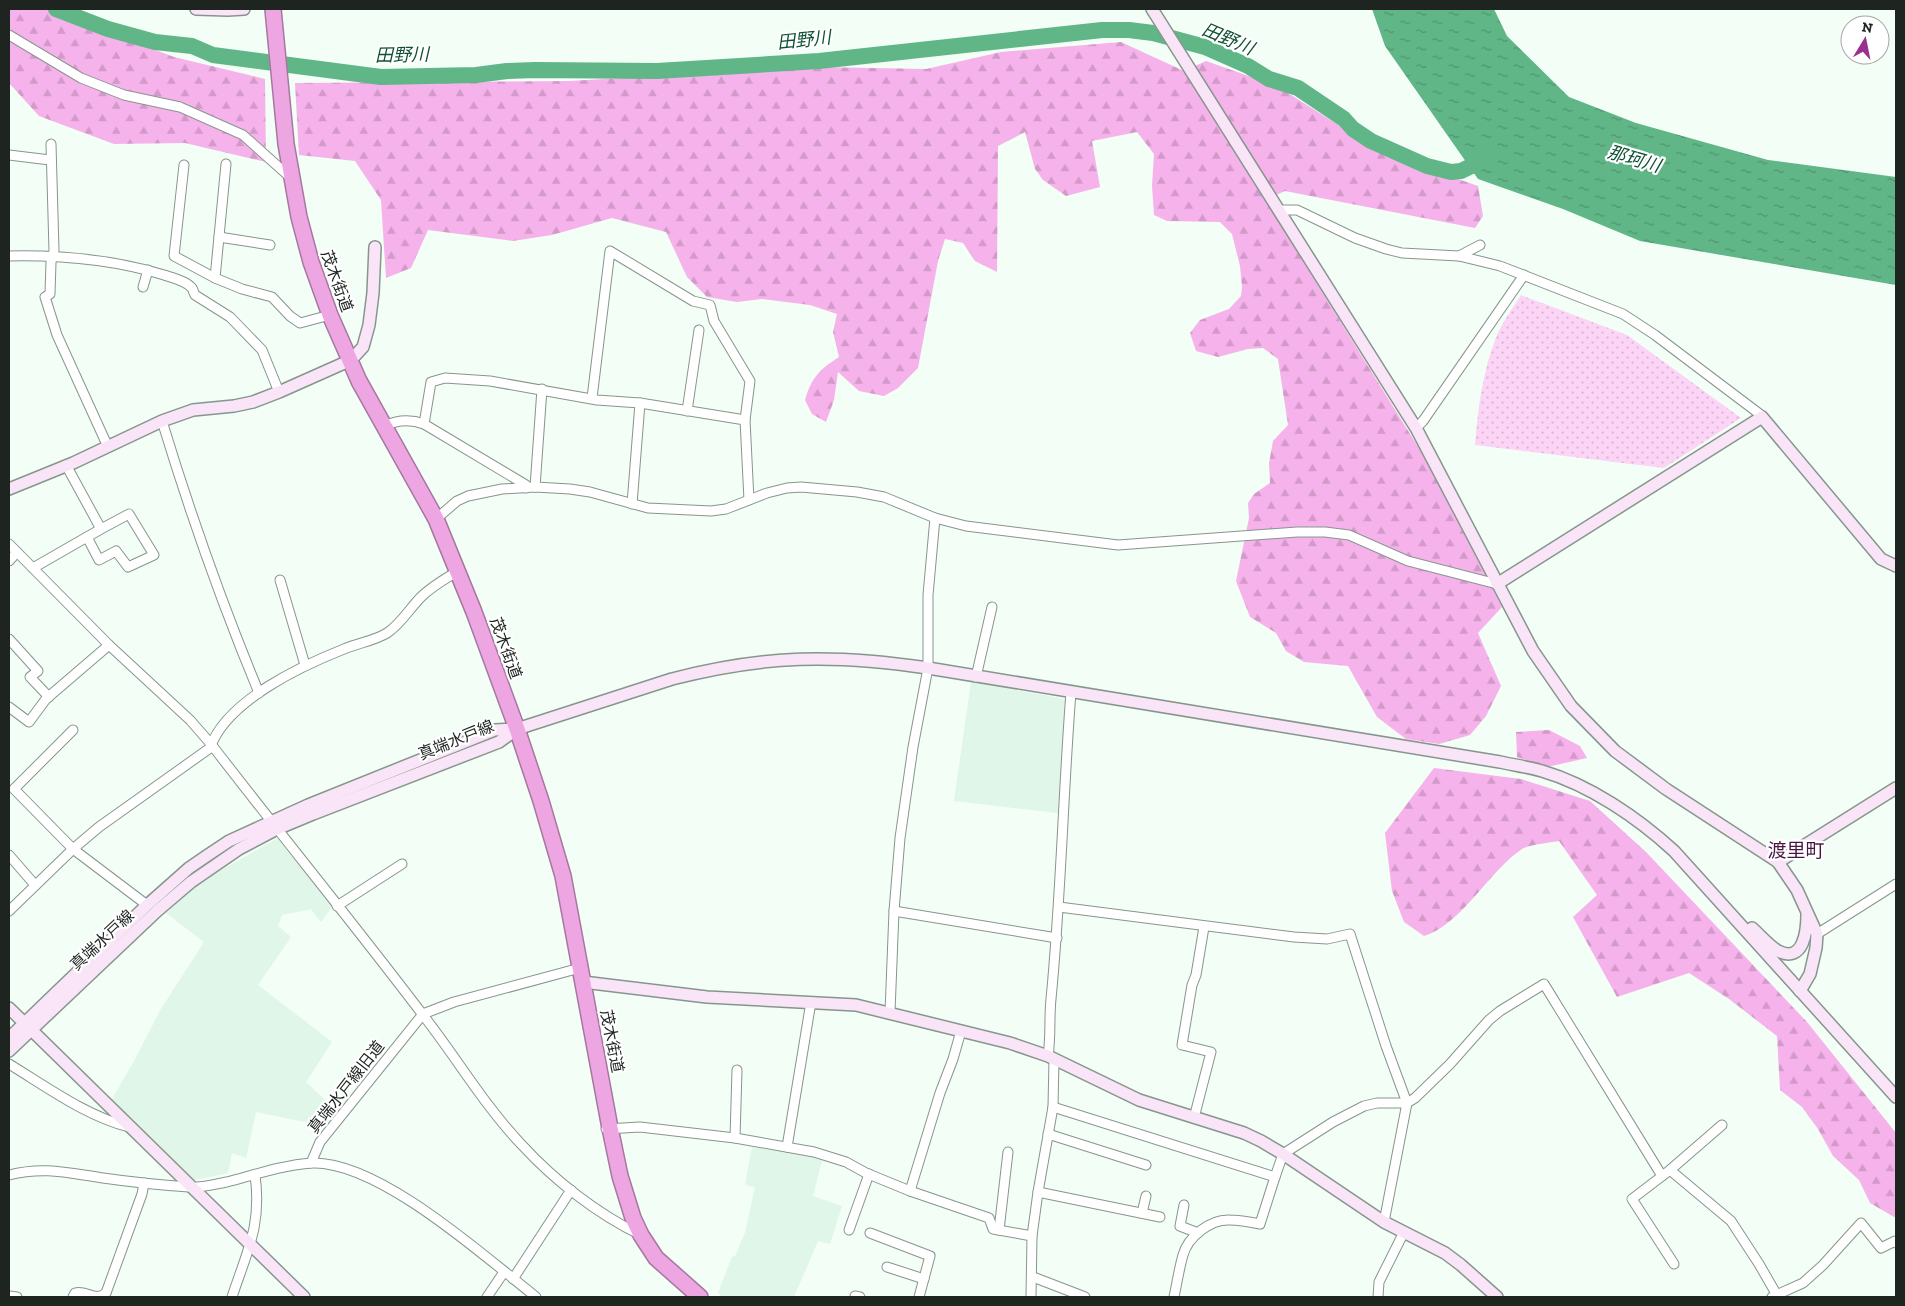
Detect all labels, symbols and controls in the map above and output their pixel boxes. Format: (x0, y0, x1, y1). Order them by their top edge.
north arrow (1840, 15, 1890, 65)
water label: 田野川 (1199, 18, 1259, 60)
text: N (1860, 18, 1874, 37)
water label: 田野川 (776, 26, 834, 54)
water label: 田野川 (375, 43, 431, 66)
water label: 那珂川 (1605, 141, 1665, 178)
street label: 茂木街道 (317, 248, 357, 314)
street label: 茂木街道 (486, 615, 526, 681)
street label: 真端水戸線 (415, 716, 497, 764)
district label: 渡里町 (1767, 839, 1825, 862)
street label: 真端水戸線 (66, 906, 138, 974)
street label: 茂木街道 (597, 1008, 627, 1074)
street label: 真端水戸線旧道 (304, 1037, 388, 1137)

